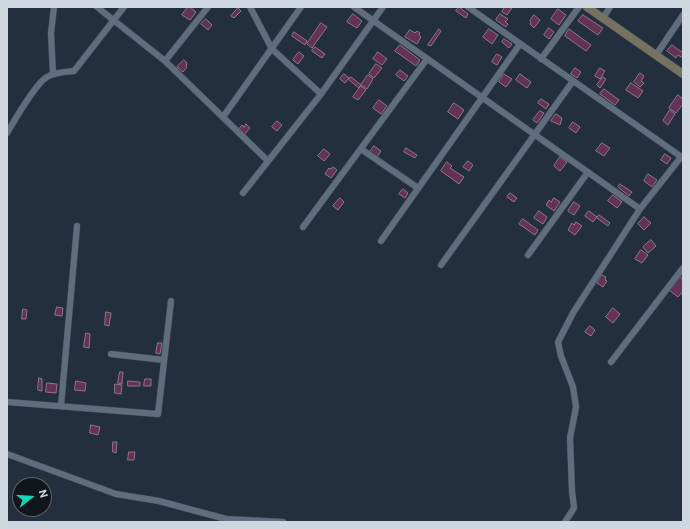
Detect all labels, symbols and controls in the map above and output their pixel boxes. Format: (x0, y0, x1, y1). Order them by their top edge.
north arrow (12, 477, 52, 517)
text: N (35, 488, 50, 500)

